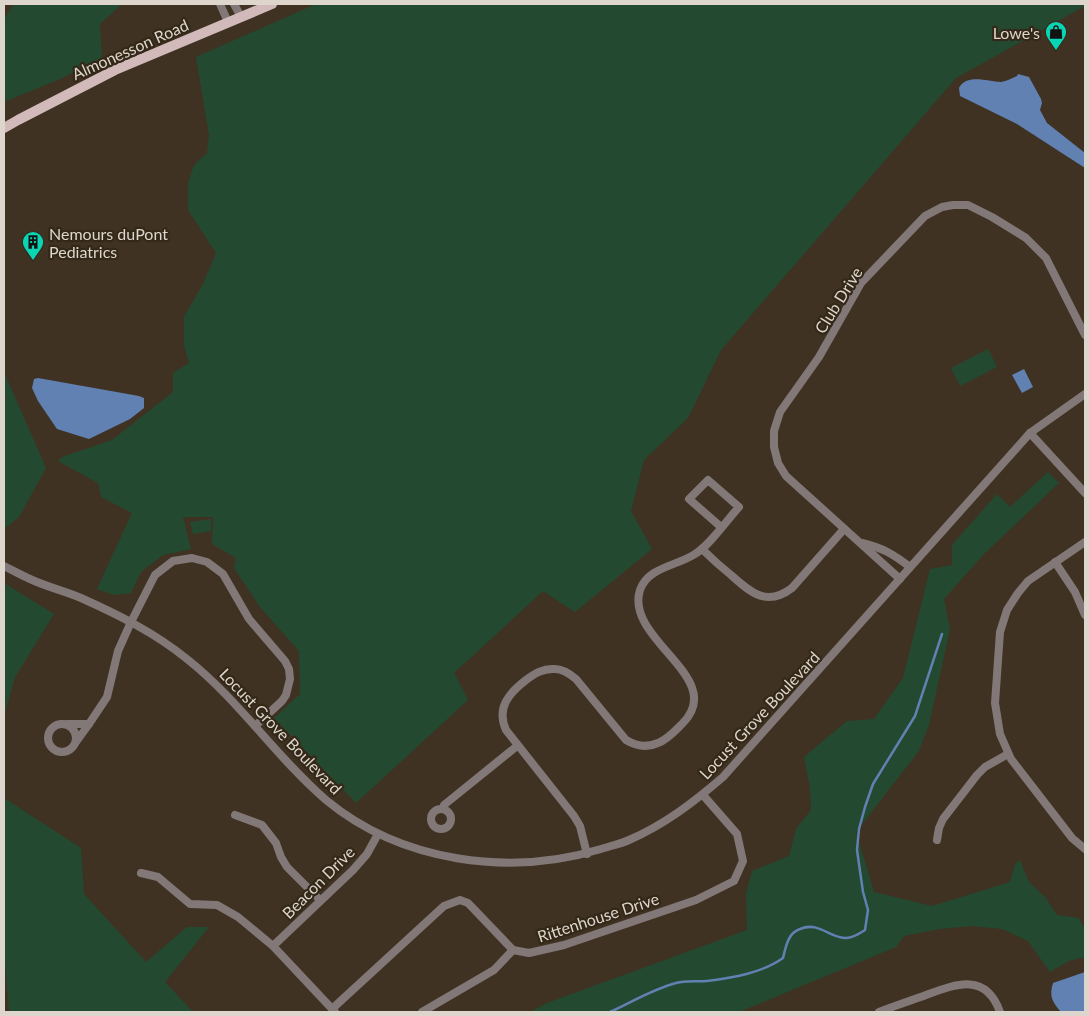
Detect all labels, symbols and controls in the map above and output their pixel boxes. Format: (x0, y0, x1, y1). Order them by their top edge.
street label: Almonesson Road (69, 15, 191, 83)
shop icon: Lowe's (1044, 20, 1068, 51)
place label: Lowe's (993, 23, 1040, 42)
place label: Nemours duPont Pediatrics (49, 224, 168, 261)
building icon: Nemours duPont Pediatrics (21, 230, 45, 261)
street label: Club Drive (810, 263, 866, 337)
street label: Locust Grove Boulevard (695, 647, 823, 783)
street label: Locust Grove Boulevard (216, 664, 346, 798)
street label: Beacon Drive (278, 842, 358, 922)
street label: Rittenhouse Drive (535, 888, 661, 946)

